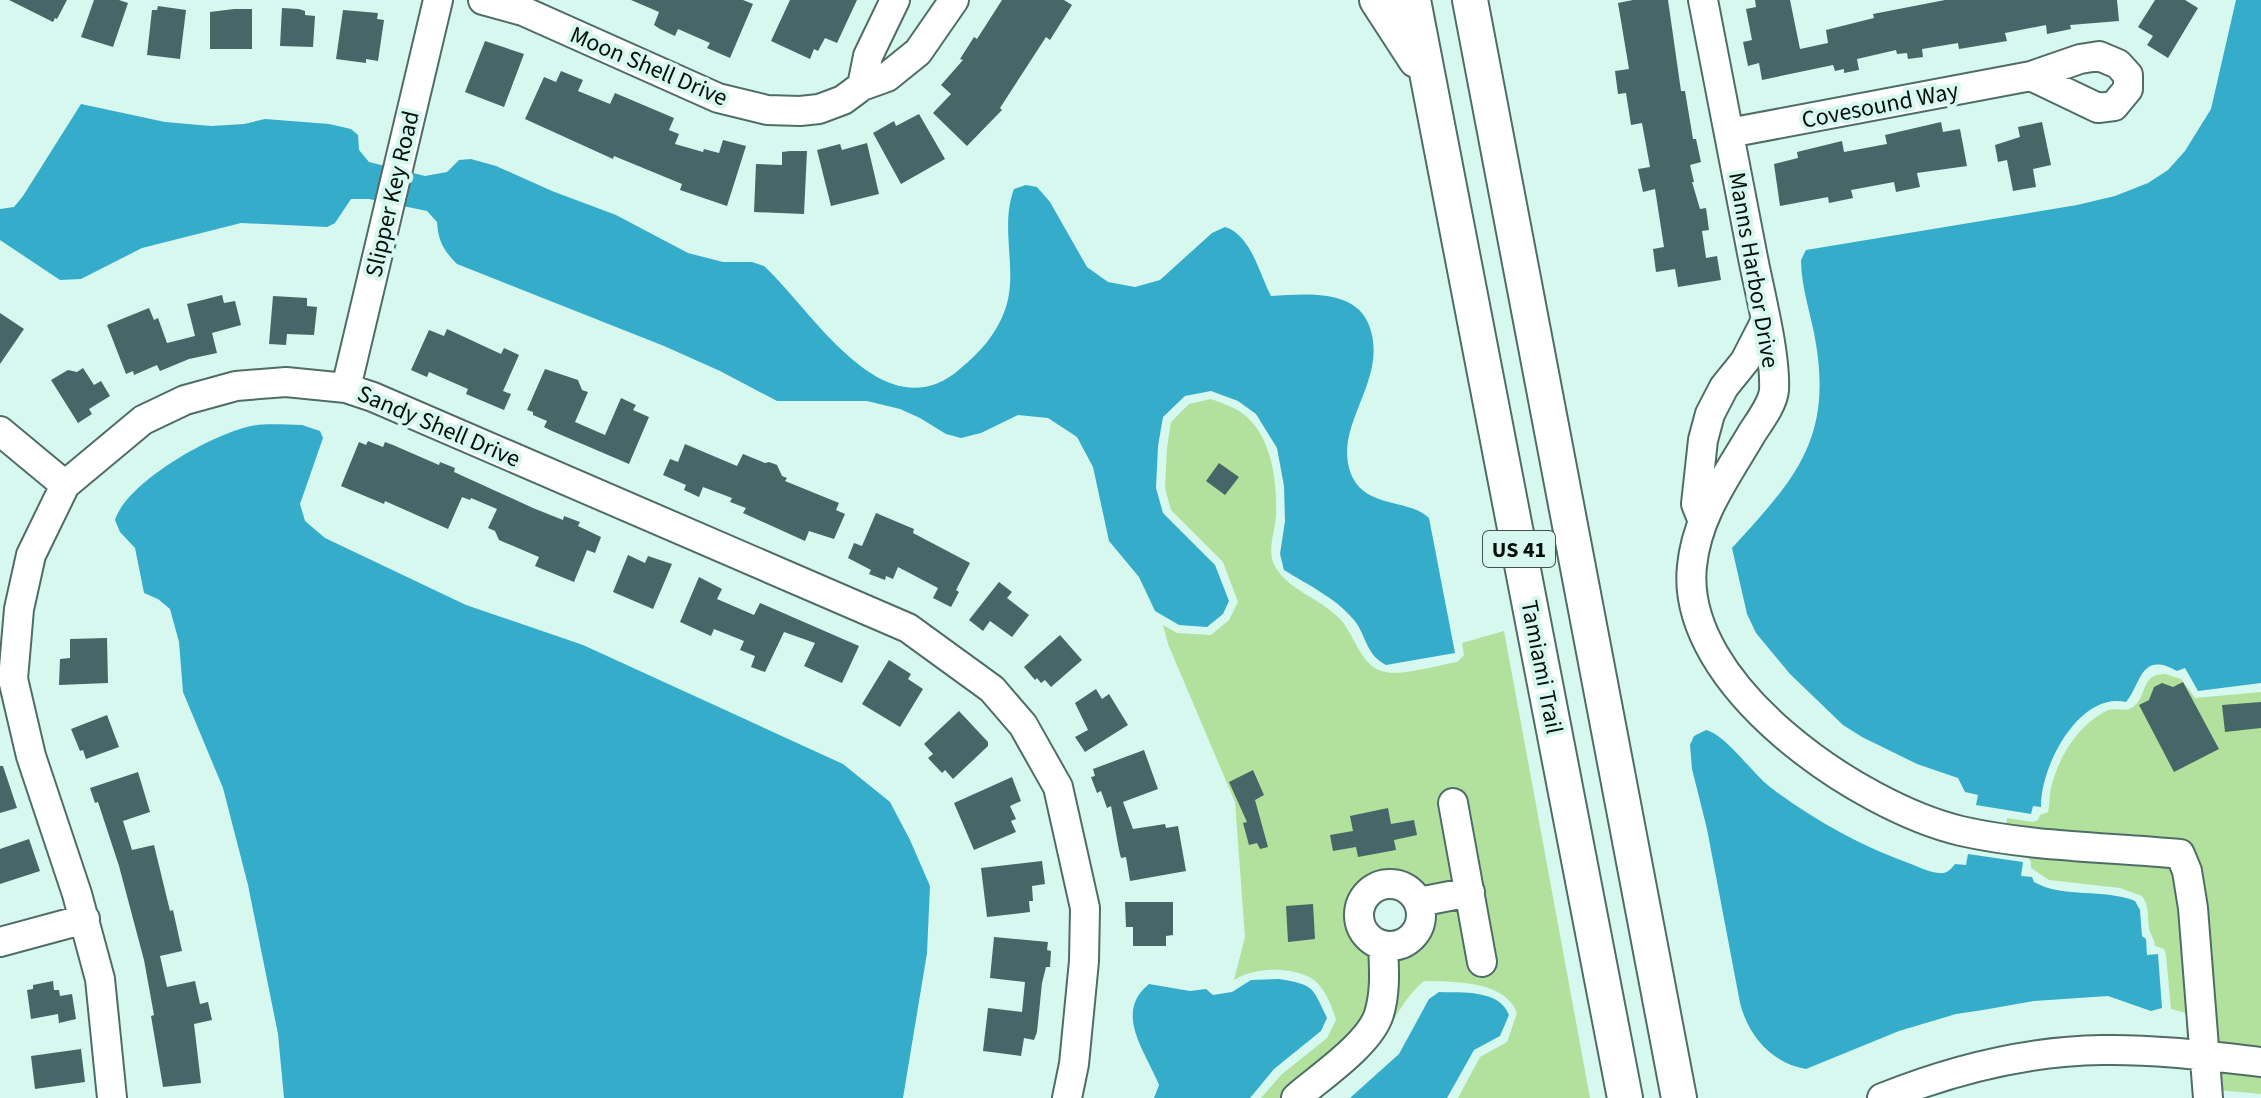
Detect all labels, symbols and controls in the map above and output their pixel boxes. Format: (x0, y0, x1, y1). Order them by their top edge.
street label: Moon Shell Drive (565, 17, 733, 115)
street label: Covesound Way (1799, 73, 1961, 138)
street label: Slipper Key Road (356, 107, 429, 281)
street label: Manns Harbor Drive (1719, 169, 1788, 371)
street label: Sandy Shell Drive (352, 376, 526, 477)
road number: US 41 (1483, 531, 1555, 567)
street label: Tamiami Trail (1511, 597, 1572, 737)

